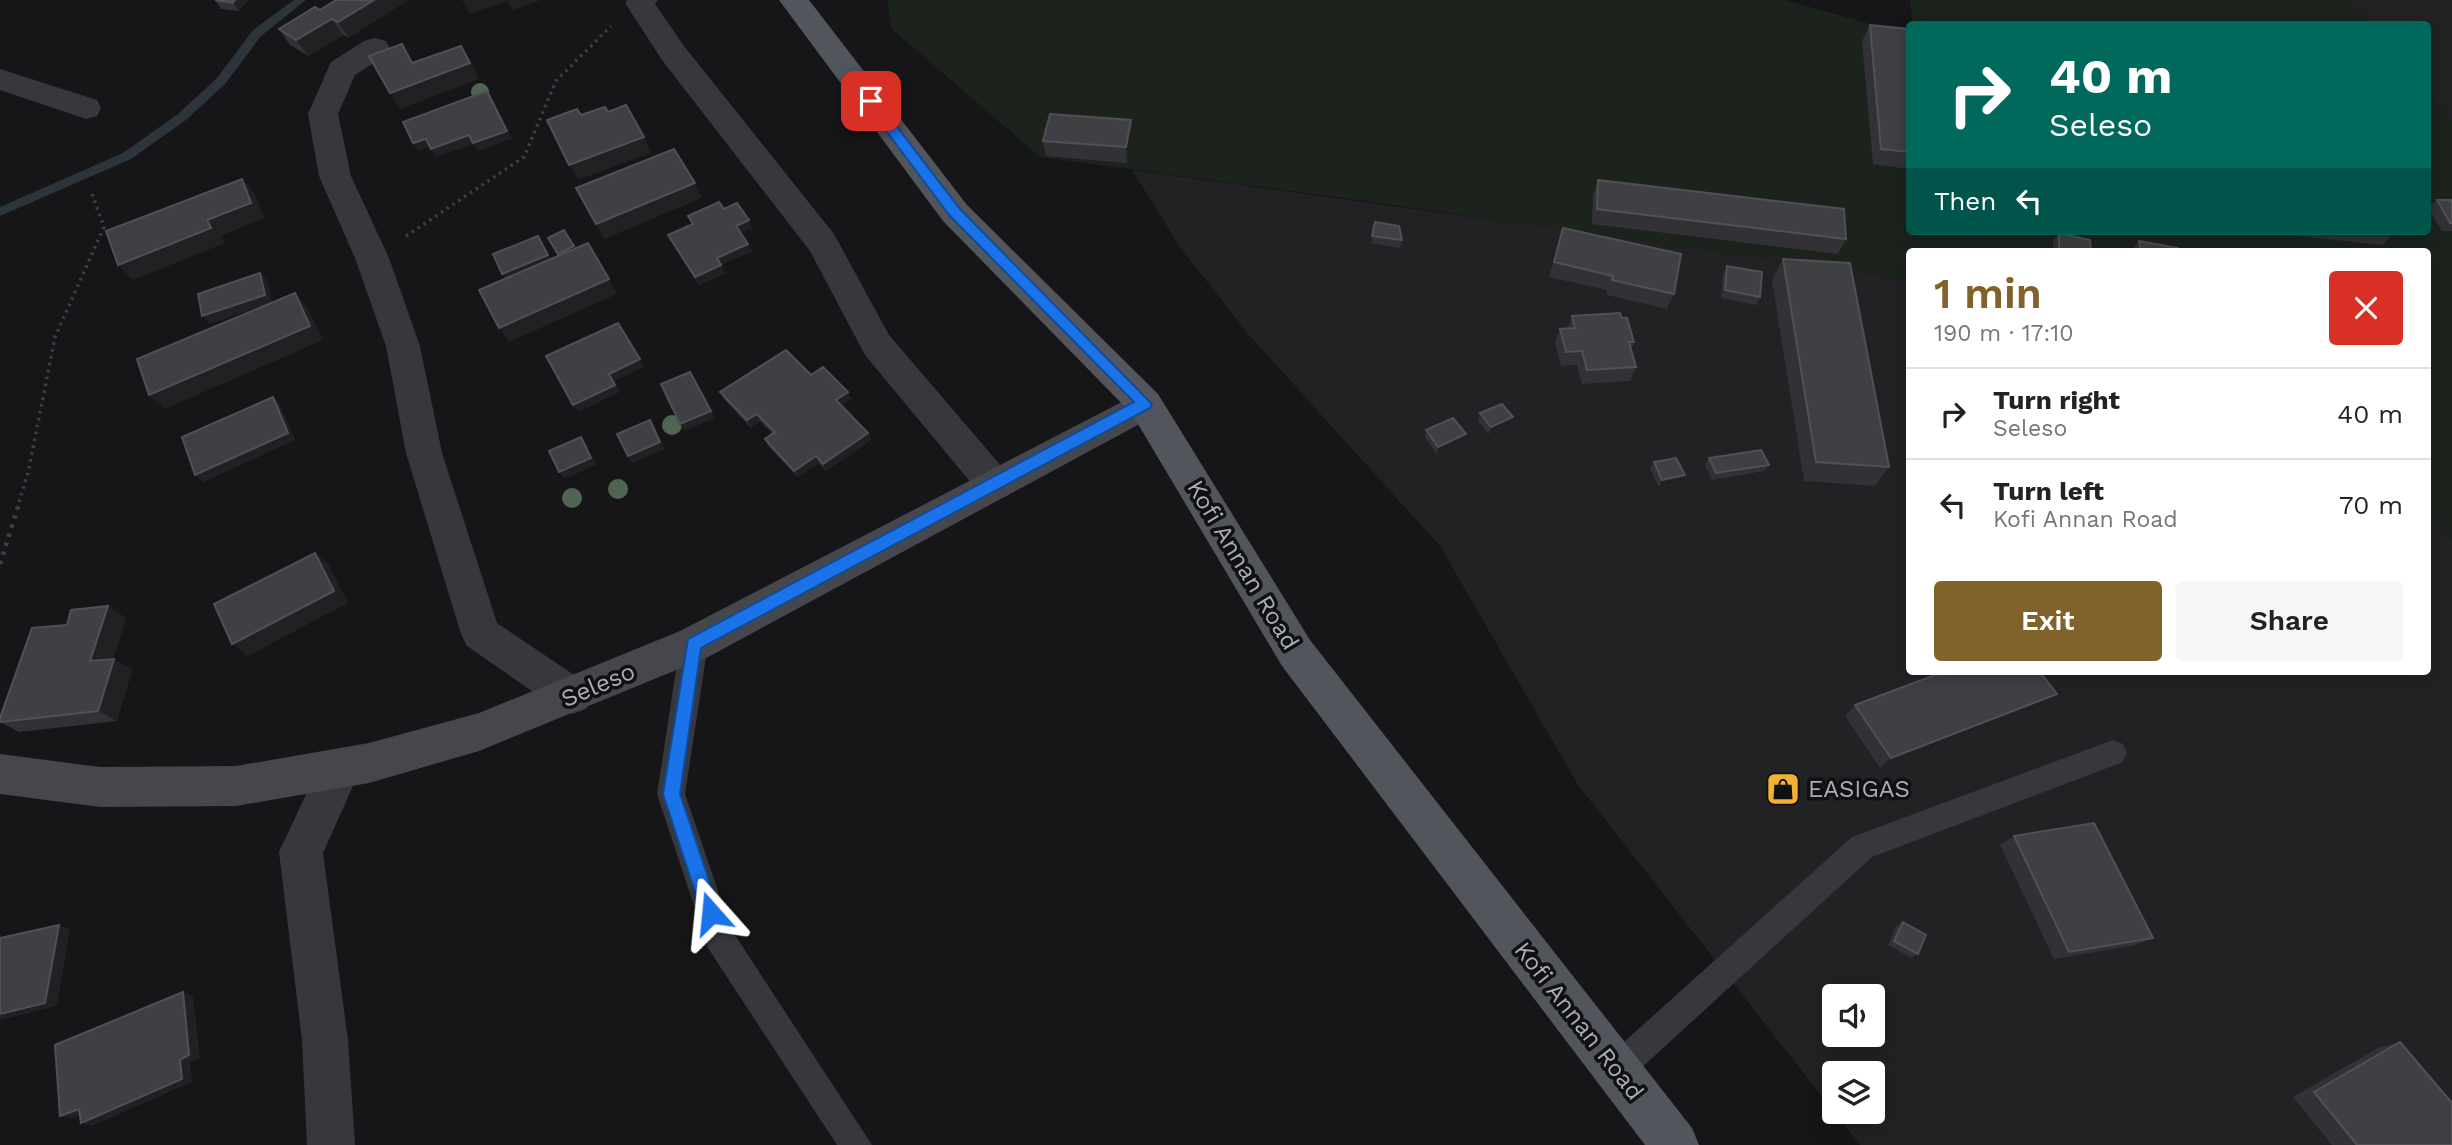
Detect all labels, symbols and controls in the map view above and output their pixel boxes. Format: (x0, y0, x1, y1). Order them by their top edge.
text: 40 m (2049, 47, 2172, 105)
icon: right (1934, 49, 2025, 140)
pin (841, 71, 901, 131)
icon: arrive (852, 82, 890, 120)
text: Seleso (2049, 106, 2152, 144)
icon: left (2010, 182, 2048, 220)
text: Then (1934, 186, 1996, 216)
text: 1 min (1934, 269, 2042, 318)
button: close (2329, 271, 2403, 345)
text: 190 m · 17:10 (1934, 320, 2074, 347)
text: Turn right (1993, 385, 2120, 415)
icon: right (1934, 395, 1972, 433)
text: 40 m (2337, 399, 2403, 429)
text: Seleso (1993, 415, 2067, 442)
street label: Kofi Annan Road (1181, 475, 1305, 655)
text: Turn left (1993, 476, 2104, 506)
icon: left (1934, 486, 1972, 524)
text: 70 m (2339, 490, 2403, 520)
text: Kofi Annan Road (1993, 506, 2178, 533)
button: Exit (1934, 581, 2162, 661)
button: Share (2176, 581, 2403, 661)
street label: Seleso (557, 657, 639, 713)
shop icon: EASIGAS (1764, 770, 1802, 808)
place label: EASIGAS (1808, 775, 1910, 803)
position arrow (674, 876, 748, 950)
street label: Kofi Annan Road (1509, 936, 1649, 1106)
map controls (1822, 984, 1885, 1124)
button: sound (1822, 984, 1885, 1047)
button: layers (1822, 1061, 1885, 1124)

